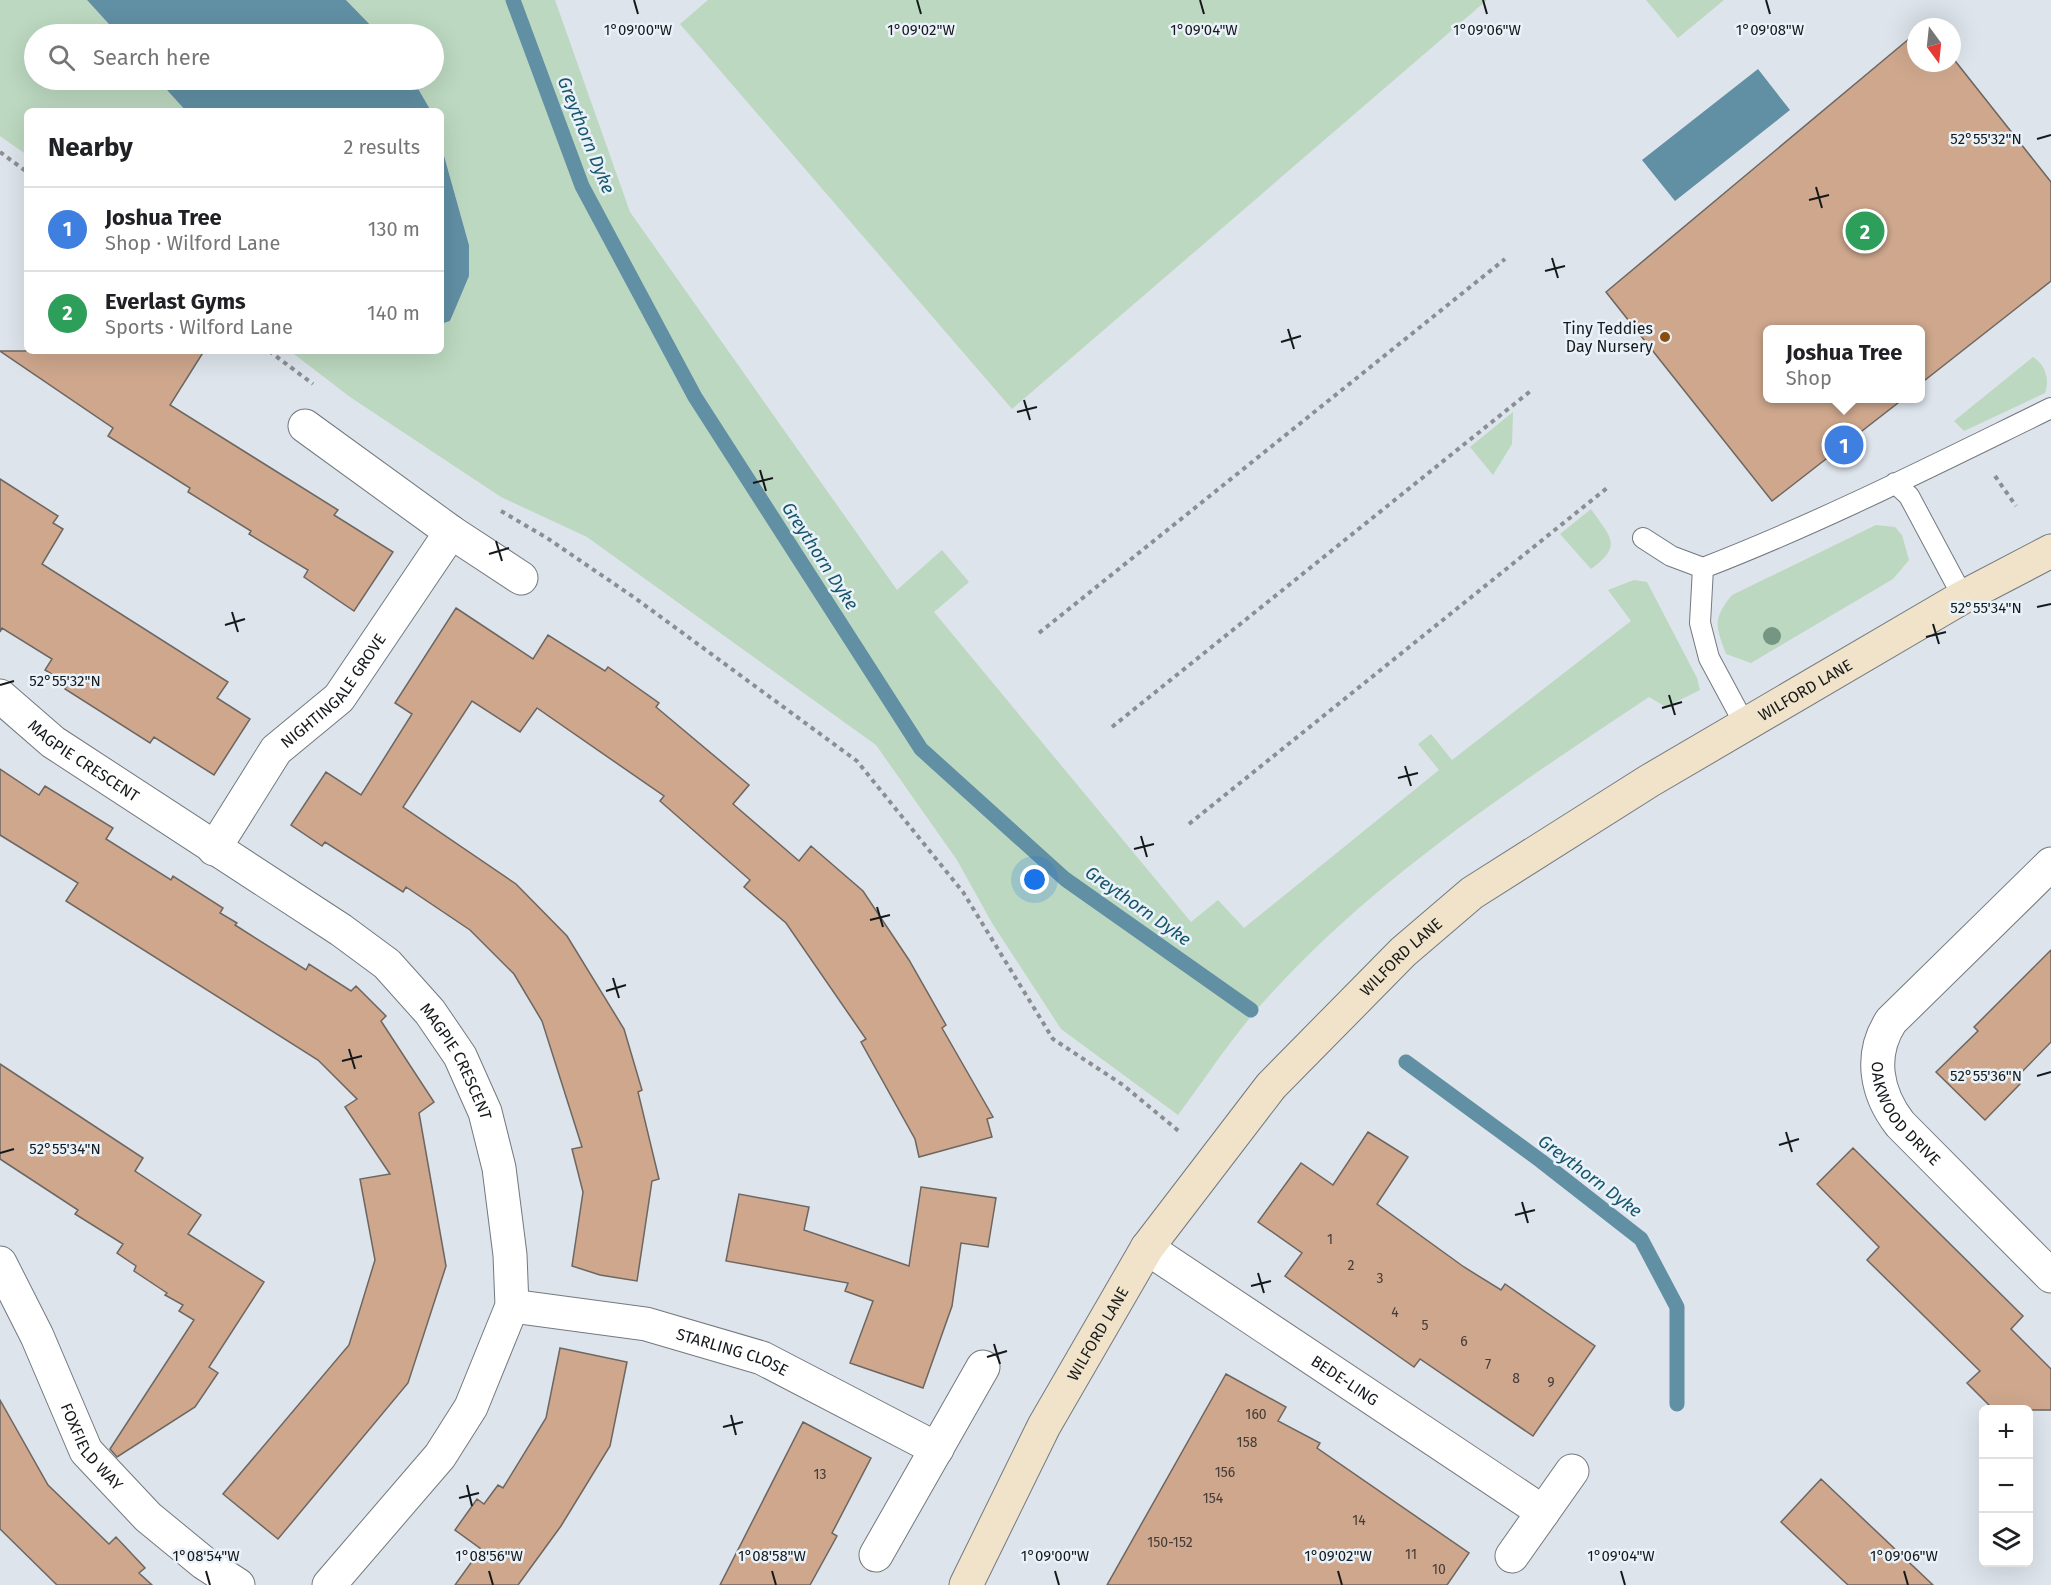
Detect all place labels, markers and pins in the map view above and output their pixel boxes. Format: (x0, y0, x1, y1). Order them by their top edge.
pin: 2 (1846, 208, 1884, 254)
place label: Tiny Teddies Day Nursery (1563, 319, 1653, 356)
marker: Tiny Teddies Day Nursery (1658, 330, 1672, 344)
pin: 1 (1824, 422, 1864, 468)

